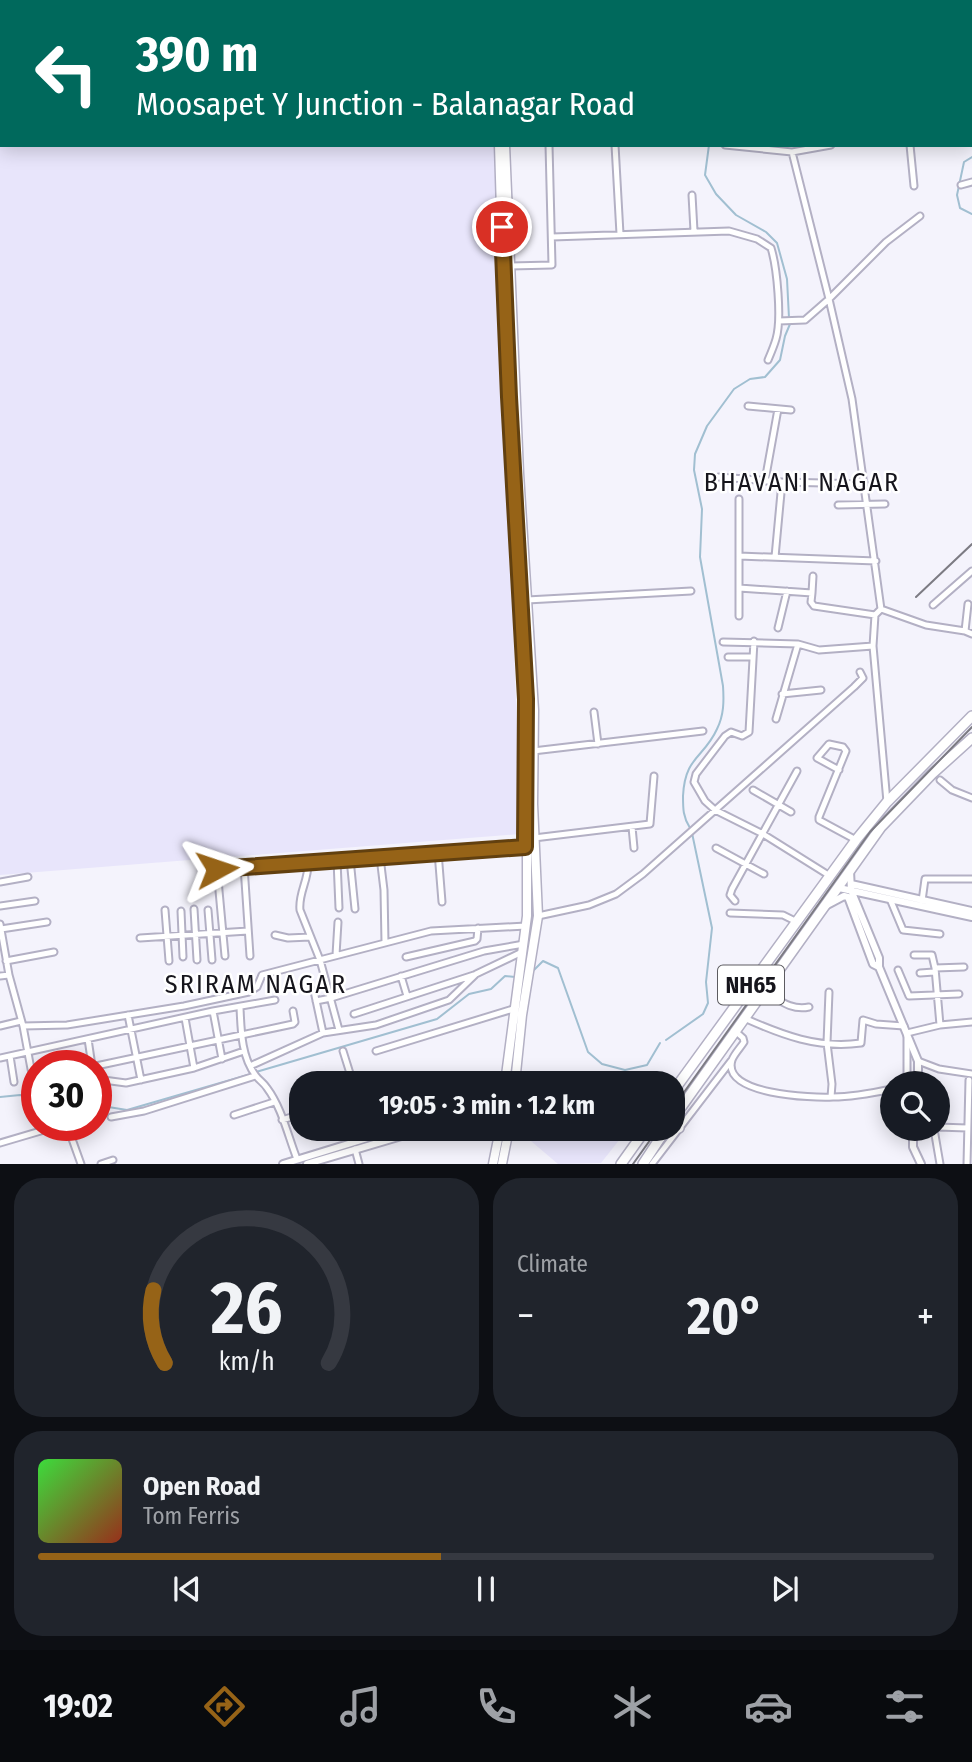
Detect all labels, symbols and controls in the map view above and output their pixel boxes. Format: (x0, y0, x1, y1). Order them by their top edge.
text: 390 m (136, 25, 258, 84)
icon: left (21, 28, 112, 119)
text: Moosapet Y Junction - Balanagar Road (136, 85, 635, 123)
pin (472, 197, 532, 257)
icon: arrive (483, 208, 521, 246)
district label: BHAVANI NAGAR (704, 467, 900, 498)
position arrow (180, 832, 254, 906)
road number: NH65 (718, 966, 784, 1004)
district label: SRIRAM NAGAR (165, 969, 347, 1000)
speed limit sign: 30 (21, 1050, 112, 1141)
map controls (880, 1071, 950, 1141)
button: search (880, 1071, 950, 1141)
text: 19:05 · 3 min · 1.2 km (379, 1090, 595, 1121)
text: Climate (517, 1250, 588, 1278)
text: 26 (210, 1266, 282, 1353)
text: 20° (687, 1285, 764, 1348)
text: − (517, 1293, 534, 1339)
text: + (917, 1293, 934, 1339)
text: km/h (219, 1347, 274, 1377)
text: Open Road (143, 1471, 261, 1502)
text: Tom Ferris (143, 1502, 240, 1530)
icon: previous (168, 1570, 206, 1608)
icon: pause (467, 1570, 505, 1608)
icon: next (766, 1570, 804, 1608)
icon: directions (200, 1682, 249, 1731)
icon: music (336, 1682, 385, 1731)
icon: phone (472, 1682, 521, 1731)
icon: climate (608, 1682, 657, 1731)
icon: car (744, 1682, 793, 1731)
icon: filters (880, 1682, 929, 1731)
text: 19:02 (43, 1687, 113, 1725)

